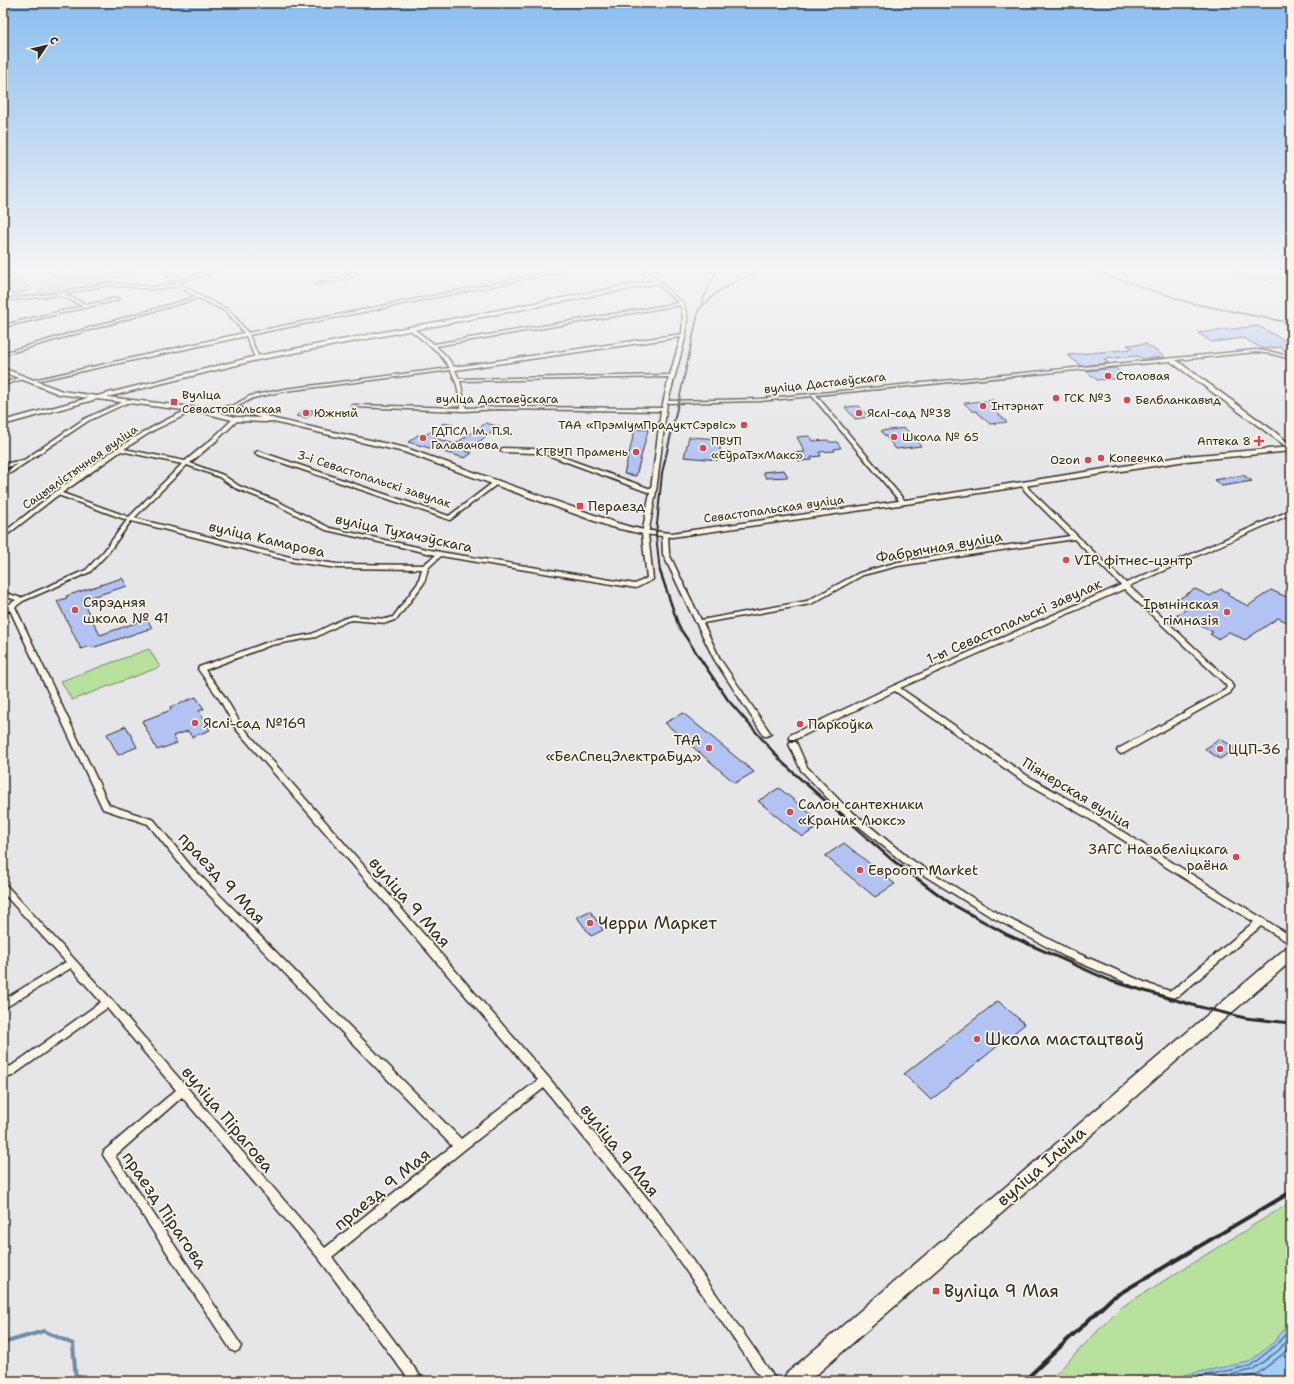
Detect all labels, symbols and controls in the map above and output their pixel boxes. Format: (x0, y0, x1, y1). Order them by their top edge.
north arrow (26, 26, 66, 66)
text: С (46, 33, 62, 48)
place label: Столовая (1116, 368, 1170, 384)
street label: вуліца Дастаеўскага (763, 369, 887, 397)
marker: Столовая (1103, 371, 1113, 381)
place label: Вуліца Севастопальская (182, 387, 282, 417)
place label: ГСК №3 (1064, 390, 1112, 406)
street label: вуліца Дастаеўскага (436, 391, 559, 407)
place label: Белбланкавыд (1135, 392, 1221, 408)
marker: ГСК №3 (1051, 393, 1061, 403)
marker: Белбланкавыд (1122, 395, 1132, 405)
marker: Вуліца Севастопальская (169, 397, 179, 407)
place label: Інтэрнат (991, 398, 1045, 414)
marker: Інтэрнат (978, 401, 988, 411)
place label: Южный (314, 405, 358, 421)
place label: Яслі-сад №38 (867, 405, 951, 421)
marker: Южный (301, 408, 311, 418)
marker: Яслі-сад №38 (854, 408, 864, 418)
place label: ТАА «ПрэміумПрадуктСэрвіс» (558, 417, 736, 433)
marker: ТАА «ПрэміумПрадуктСэрвіс» (739, 420, 749, 430)
street label: Сацыялістычная вуліца (19, 421, 141, 513)
place label: ГДПСЛ ім. П.Я. Галавачова (431, 423, 513, 453)
place label: Школа № 65 (902, 429, 979, 445)
marker: Школа № 65 (889, 432, 899, 442)
marker: ГДПСЛ ім. П.Я. Галавачова (418, 433, 428, 443)
place label: ПВУП «ЕўраТэхМакс» (711, 433, 803, 463)
place label: Аптека 8 (1197, 433, 1251, 449)
marker: Аптека 8 (1254, 436, 1264, 446)
marker: ПВУП «ЕўраТэхМакс» (698, 443, 708, 453)
place label: КГВУП Прамень (535, 444, 628, 460)
street label: 3-і Севастопальскі завулак (295, 447, 454, 512)
marker: КГВУП Прамень (631, 447, 641, 457)
place label: Копеечка (1109, 450, 1164, 466)
place label: Ozon (1050, 452, 1080, 468)
marker: Копеечка (1096, 453, 1106, 463)
marker: Ozon (1083, 455, 1093, 465)
street label: Севастопальская вуліца (703, 491, 846, 527)
place label: Пераезд (588, 497, 645, 515)
marker: Пераезд (575, 501, 585, 511)
street label: вуліца Тухачэўскага (334, 510, 474, 556)
street label: вуліца Камарова (207, 517, 327, 561)
street label: Фабрычная вуліца (874, 527, 1004, 567)
place label: VIP фітнес-цэнтр (1074, 551, 1193, 569)
marker: VIP фітнес-цэнтр (1061, 555, 1071, 565)
street label: 1-ы Севастопальскі завулак (924, 574, 1105, 668)
place label: Сярэдняя школа № 41 (83, 593, 169, 627)
place label: Ірынінская гімназія (1143, 595, 1219, 629)
marker: Сярэдняя школа № 41 (70, 605, 80, 615)
marker: Ірынінская гімназія (1222, 607, 1232, 617)
place label: Яслі-сад №169 (203, 714, 306, 732)
place label: Паркоўка (808, 715, 874, 733)
marker: Яслі-сад №169 (190, 718, 200, 728)
marker: Паркоўка (795, 719, 805, 729)
place label: ТАА «БелСпецЭлектраБуд» (546, 731, 701, 765)
place label: ЦЦП-36 (1228, 740, 1281, 758)
marker: ТАА «БелСпецЭлектраБуд» (704, 743, 714, 753)
marker: ЦЦП-36 (1215, 744, 1225, 754)
street label: Піянерская вуліца (1019, 753, 1135, 833)
place label: Салон сантехники «Краник Люкс» (798, 795, 924, 829)
marker: Салон сантехники «Краник Люкс» (785, 807, 795, 817)
street label: праезд 9 Мая (174, 827, 270, 929)
place label: ЗАГС Навабеліцкага раёна (1089, 840, 1228, 874)
street label: вуліца 9 Мая (364, 852, 456, 952)
marker: ЗАГС Навабеліцкага раёна (1231, 852, 1241, 862)
place label: Евроопт Market (868, 861, 978, 879)
marker: Евроопт Market (855, 865, 865, 875)
place label: Черри Маркет (598, 912, 717, 934)
marker: Черри Маркет (585, 918, 595, 928)
place label: Школа мастацтваў (985, 1028, 1144, 1050)
marker: Школа мастацтваў (972, 1034, 982, 1044)
street label: вуліца Пірагова (177, 1061, 279, 1177)
street label: вуліца 9 Мая (576, 1099, 664, 1201)
street label: вуліца Ільіча (992, 1121, 1090, 1211)
street label: праезд 9 Мая (329, 1143, 435, 1235)
street label: праезд Пірагова (118, 1147, 213, 1273)
place label: Вуліца 9 Мая (944, 1280, 1059, 1302)
marker: Вуліца 9 Мая (931, 1286, 941, 1296)

